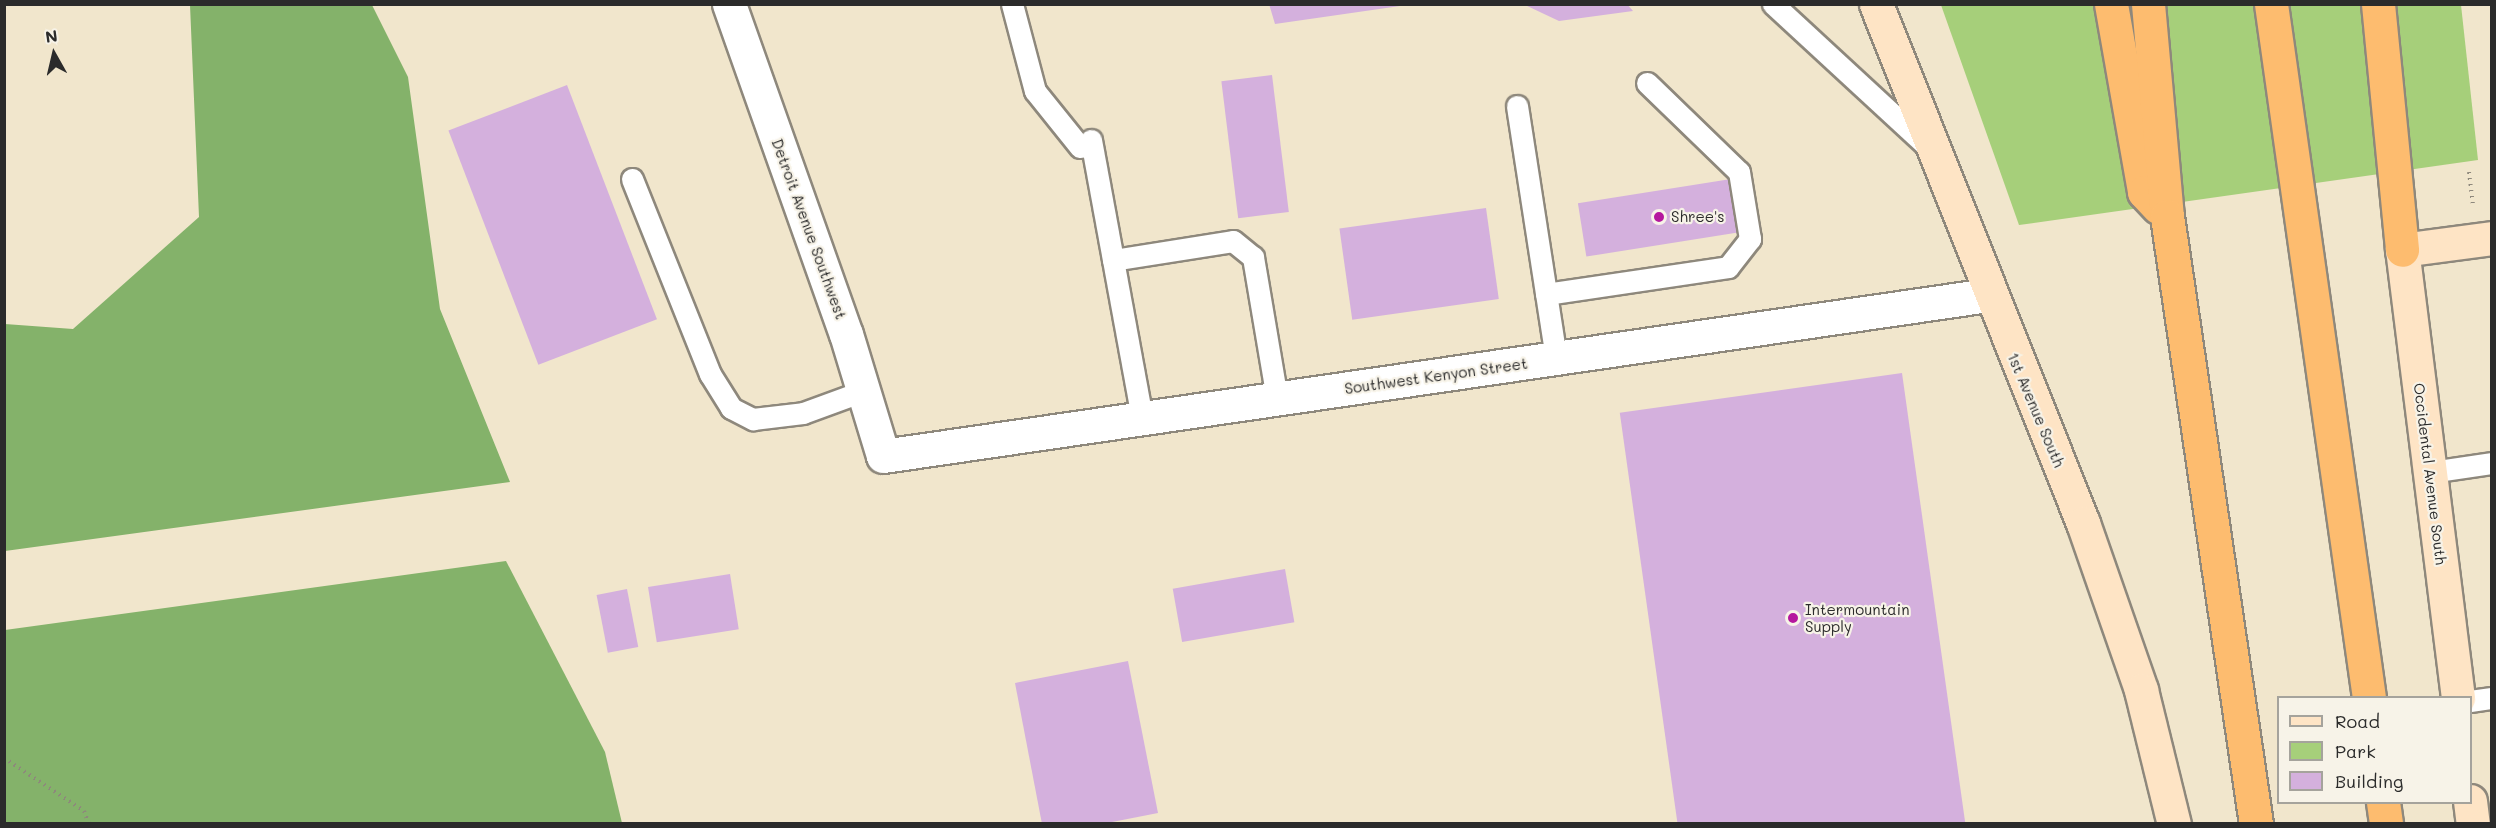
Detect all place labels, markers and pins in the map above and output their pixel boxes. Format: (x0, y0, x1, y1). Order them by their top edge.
place label: Shree's (1671, 208, 1725, 226)
marker: Shree's (1652, 210, 1666, 224)
place label: Intermountain Supply (1805, 600, 1910, 635)
marker: Intermountain Supply (1786, 611, 1800, 625)

